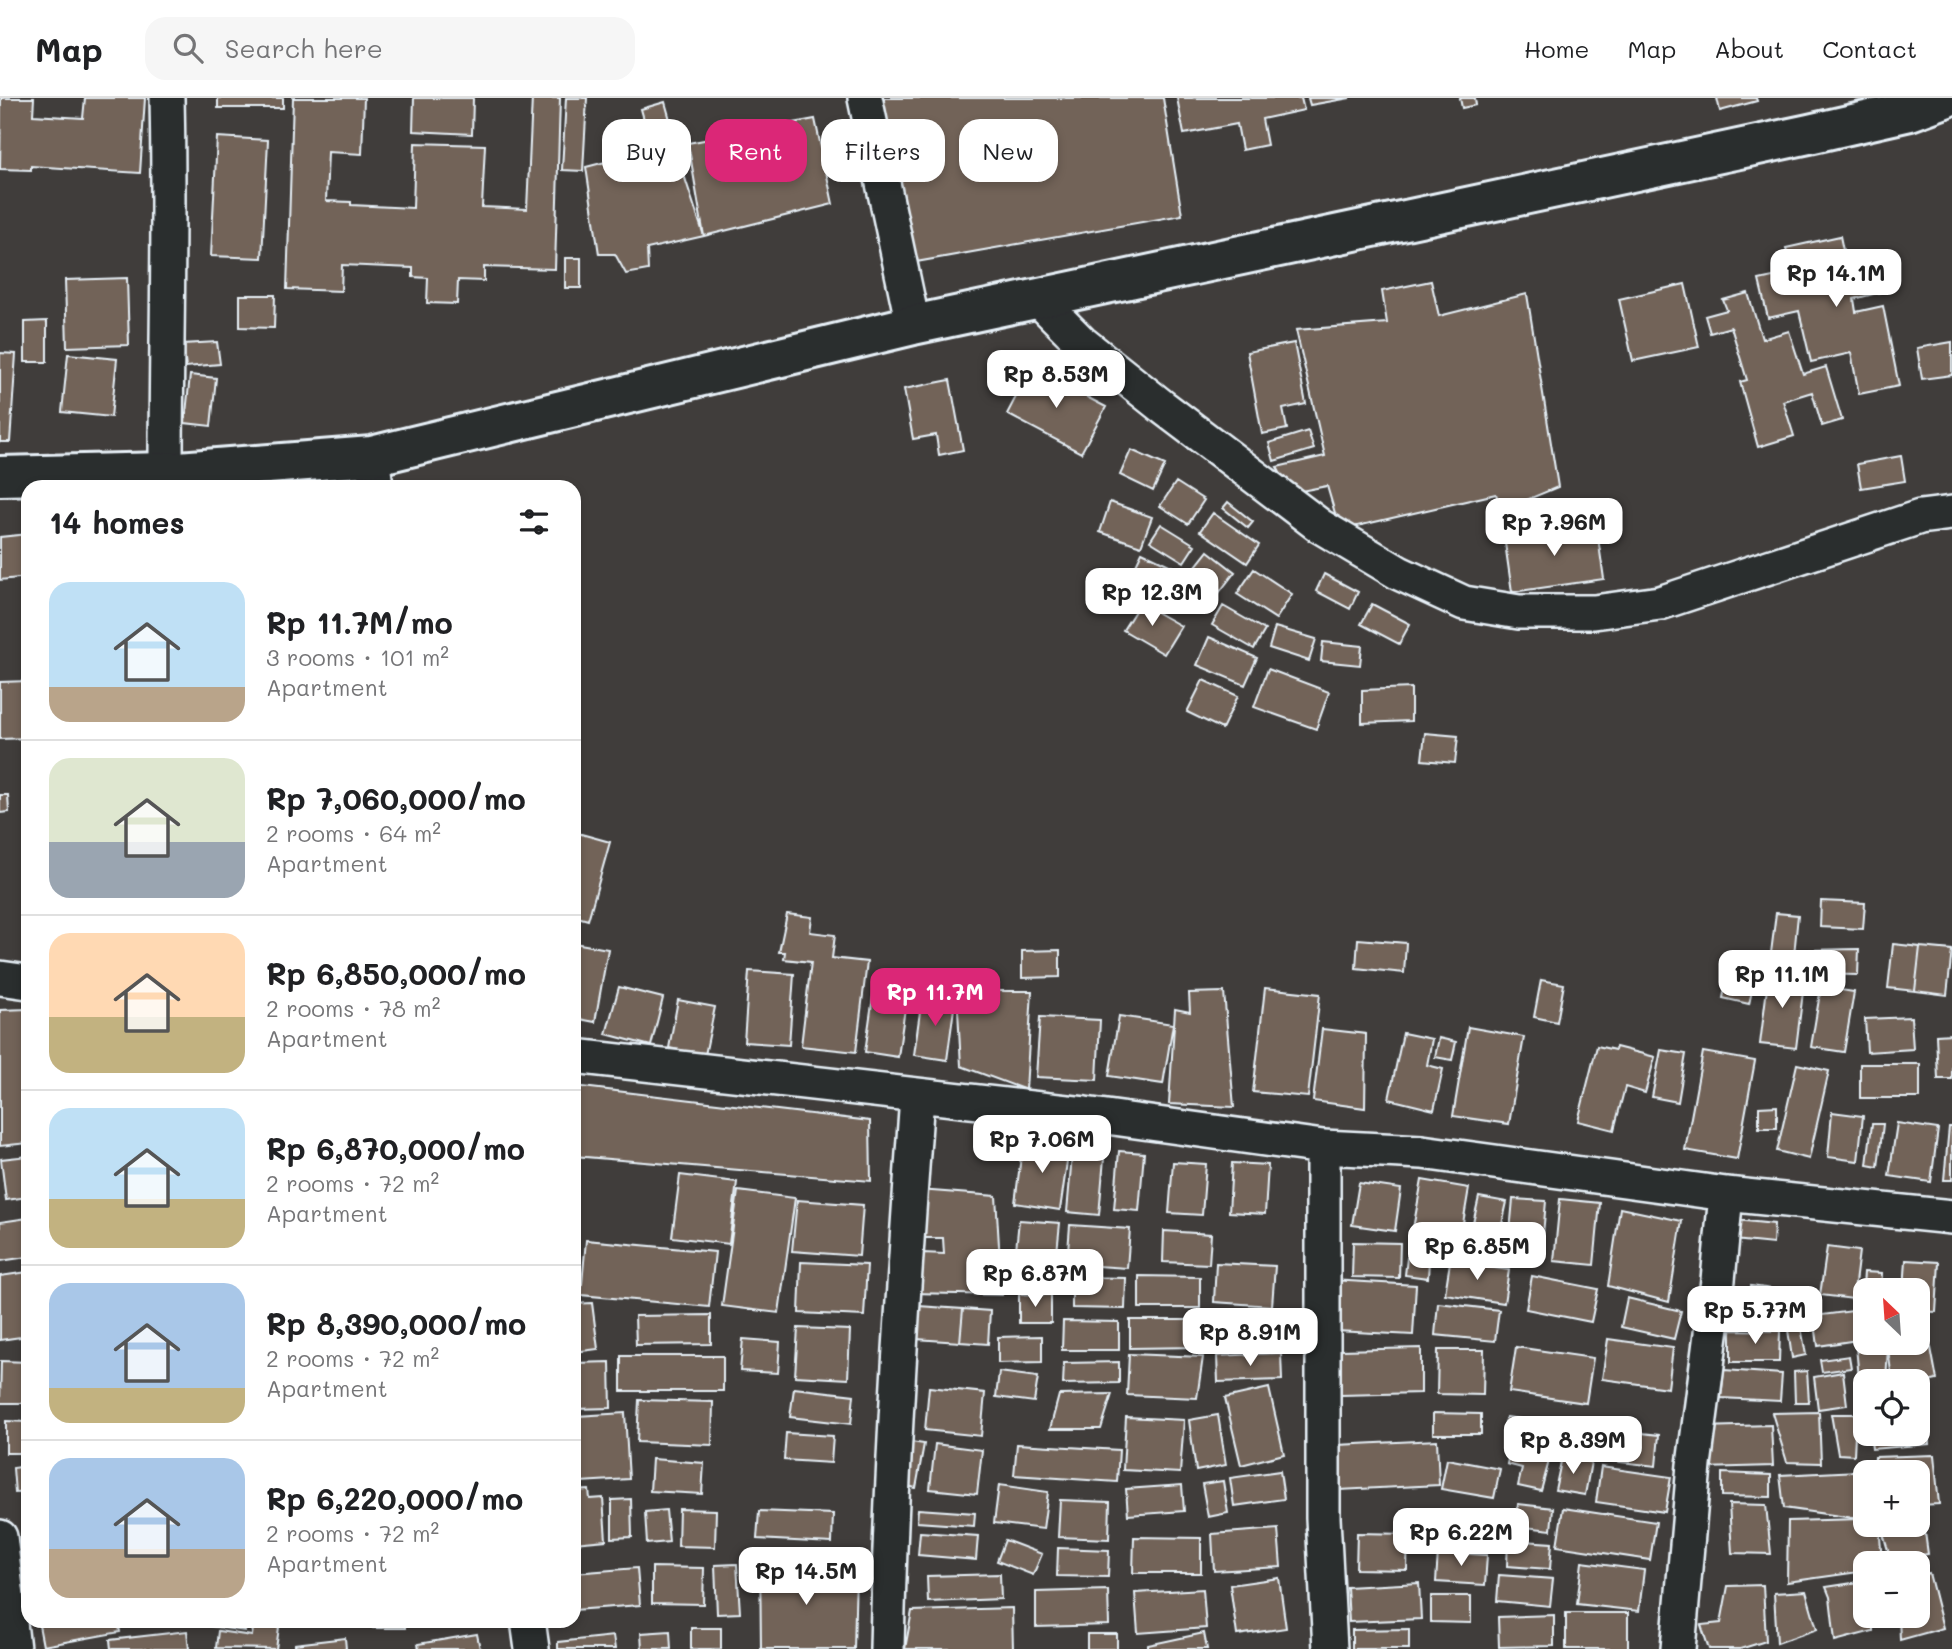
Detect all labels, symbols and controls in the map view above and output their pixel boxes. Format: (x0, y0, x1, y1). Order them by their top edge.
search box (145, 17, 635, 80)
text: Map (35, 27, 103, 70)
icon: search (169, 29, 207, 67)
text: Search here (225, 31, 383, 65)
text: Home (1524, 33, 1589, 64)
text: Map (1627, 33, 1676, 64)
text: About (1714, 33, 1784, 64)
text: Contact (1822, 33, 1917, 64)
chip: Buy (602, 119, 691, 182)
chip: Rent (705, 119, 807, 182)
chip: Filters (821, 119, 945, 182)
chip: New (959, 119, 1058, 182)
pin: Rp 14.1M (1764, 250, 1908, 309)
text: Rp 14.1M (1786, 257, 1886, 287)
pin: Rp 8.53M (984, 350, 1128, 410)
text: Rp 8.53M (1003, 358, 1109, 388)
pin: Rp 7.96M (1482, 498, 1626, 558)
text: 14 homes (49, 502, 185, 542)
icon: filters (515, 503, 553, 541)
text: Rp 7.96M (1502, 506, 1606, 536)
pin: Rp 12.3M (1080, 568, 1224, 628)
text: Rp 12.3M (1101, 576, 1203, 606)
text: Rp 11.7M/mo (266, 602, 453, 642)
icon: home (105, 610, 189, 694)
text: 3 rooms · 101 m² (266, 642, 449, 672)
text: Apartment (266, 672, 388, 702)
text: Rp 7,060,000/mo (266, 778, 526, 818)
icon: home (105, 786, 189, 870)
text: 2 rooms · 64 m² (266, 818, 441, 848)
text: Apartment (266, 848, 388, 878)
pin: Rp 11.1M (1710, 950, 1854, 1010)
text: Rp 6,850,000/mo (266, 953, 526, 993)
text: Rp 11.1M (1735, 958, 1829, 988)
icon: home (105, 961, 189, 1045)
pin: Rp 11.7M (863, 968, 1007, 1028)
text: Rp 11.7M (886, 976, 984, 1006)
text: 2 rooms · 78 m² (266, 993, 440, 1023)
text: Apartment (266, 1023, 388, 1053)
pin: Rp 7.06M (970, 1116, 1114, 1175)
text: Rp 7.06M (989, 1123, 1095, 1153)
text: Rp 6,870,000/mo (266, 1128, 525, 1168)
icon: home (105, 1136, 189, 1220)
text: 2 rooms · 72 m² (266, 1168, 439, 1198)
text: Apartment (266, 1198, 388, 1228)
pin: Rp 6.85M (1405, 1222, 1549, 1282)
text: Rp 6.85M (1424, 1230, 1530, 1260)
pin: Rp 6.87M (963, 1250, 1107, 1309)
text: Rp 6.87M (982, 1257, 1088, 1287)
north arrow (1853, 1278, 1930, 1354)
map controls (1853, 1278, 1930, 1628)
pin: Rp 5.77M (1683, 1286, 1827, 1346)
text: Rp 5.77M (1703, 1294, 1807, 1324)
text: Rp 8,390,000/mo (266, 1303, 526, 1343)
pin: Rp 8.91M (1178, 1308, 1322, 1368)
icon: home (105, 1311, 189, 1395)
text: Rp 8.91M (1199, 1316, 1301, 1346)
text: 2 rooms · 72 m² (266, 1343, 439, 1373)
button: locate (1853, 1369, 1930, 1446)
text: Apartment (266, 1373, 388, 1403)
pin: Rp 8.39M (1501, 1416, 1645, 1476)
text: Rp 8.39M (1520, 1424, 1626, 1454)
button: + (1853, 1460, 1930, 1537)
text: Rp 6,220,000/mo (266, 1478, 523, 1518)
icon: home (105, 1486, 189, 1570)
pin: Rp 6.22M (1389, 1508, 1533, 1568)
text: Rp 6.22M (1409, 1516, 1513, 1546)
text: 2 rooms · 72 m² (266, 1518, 439, 1548)
text: Apartment (266, 1548, 388, 1578)
pin: Rp 14.5M (734, 1548, 878, 1607)
button: − (1853, 1551, 1930, 1628)
text: Rp 14.5M (755, 1555, 857, 1585)

